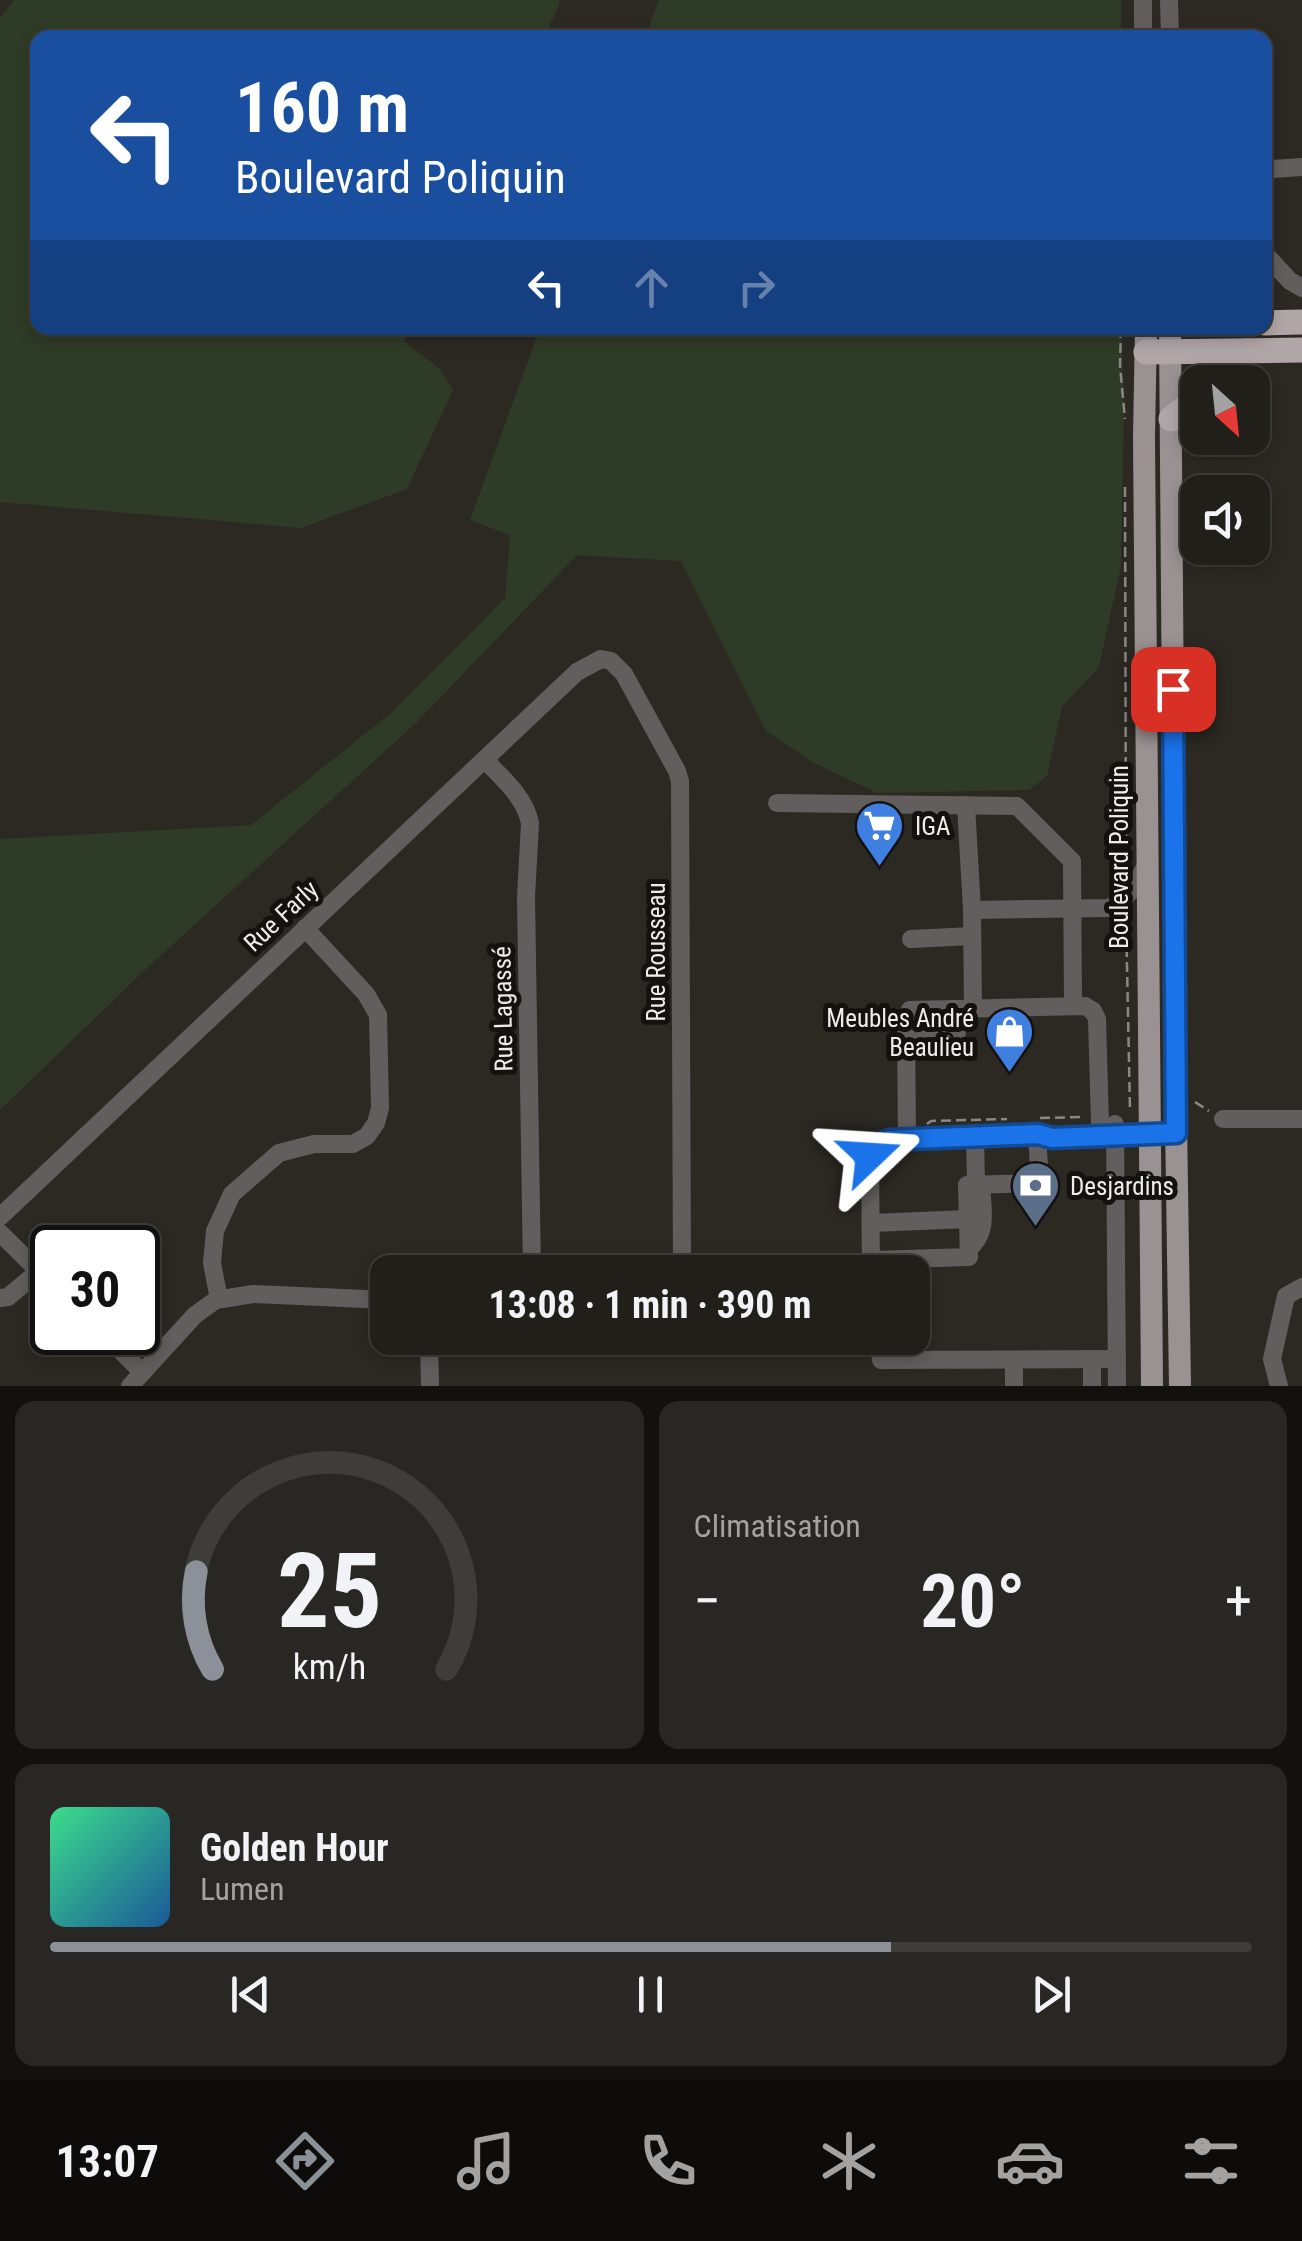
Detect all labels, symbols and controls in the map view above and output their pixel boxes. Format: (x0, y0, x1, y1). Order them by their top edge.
text: 160 m (235, 67, 409, 149)
icon: left (70, 70, 200, 200)
text: Boulevard Poliquin (235, 151, 566, 204)
icon: left (519, 260, 574, 315)
icon: ahead (624, 260, 679, 315)
icon: right (729, 260, 784, 315)
north arrow (1180, 365, 1270, 455)
map controls (1180, 365, 1270, 565)
button: sound (1180, 475, 1270, 565)
pin (1131, 647, 1216, 732)
icon: arrive (1146, 662, 1201, 717)
street label: Boulevard Poliquin (1105, 765, 1134, 949)
supermarket icon: IGA (854, 800, 906, 868)
place label: IGA (915, 812, 950, 841)
street label: Rue Farly (238, 875, 324, 957)
street label: Rue Rousseau (642, 882, 671, 1022)
street label: Rue Lagassé (487, 946, 519, 1072)
place label: Meubles André Beaulieu (826, 1004, 974, 1062)
shop icon: Meubles André Beaulieu (983, 1006, 1035, 1074)
position arrow (818, 1104, 922, 1208)
bank icon: Desjardins (1009, 1160, 1061, 1228)
place label: Desjardins (1070, 1172, 1174, 1201)
speed limit sign: 30 (30, 1225, 160, 1355)
text: 13:08 · 1 min · 390 m (489, 1283, 811, 1327)
text: Climatisation (694, 1507, 861, 1545)
text: 25 (277, 1531, 382, 1652)
text: 20° (920, 1557, 1025, 1645)
text: − (694, 1569, 721, 1633)
text: + (1225, 1569, 1252, 1633)
text: km/h (292, 1646, 366, 1688)
text: Golden Hour (200, 1826, 389, 1870)
text: Lumen (200, 1870, 285, 1908)
icon: previous (223, 1967, 278, 2022)
icon: pause (623, 1967, 678, 2022)
icon: next (1024, 1967, 1079, 2022)
icon: directions (270, 2126, 340, 2196)
icon: music (451, 2126, 521, 2196)
icon: phone (633, 2126, 703, 2196)
icon: climate (814, 2126, 884, 2196)
icon: car (995, 2126, 1065, 2196)
icon: filters (1176, 2126, 1246, 2196)
text: 13:07 (56, 2135, 159, 2188)

